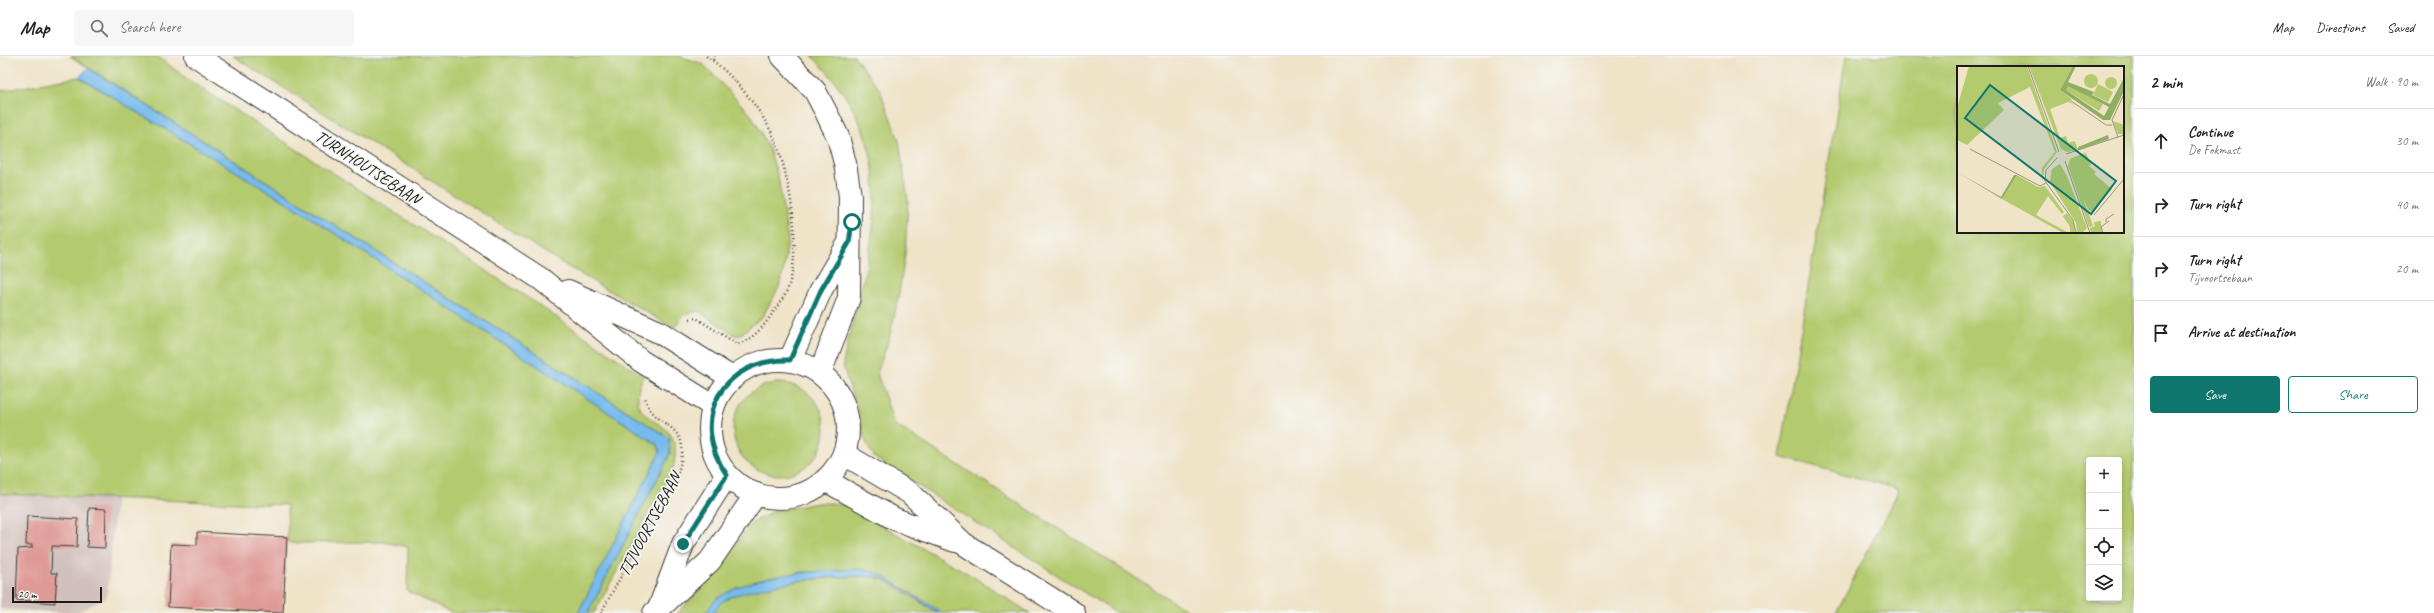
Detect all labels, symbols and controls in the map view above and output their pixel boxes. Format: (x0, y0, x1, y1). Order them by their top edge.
search box (74, 10, 354, 46)
text: Map (20, 16, 50, 40)
icon: search (88, 17, 110, 39)
text: Search here (120, 18, 181, 37)
text: Map (2273, 19, 2294, 36)
text: Directions (2316, 19, 2365, 36)
text: Saved (2387, 19, 2414, 36)
inset map (1957, 66, 2124, 233)
text: 2 min (2150, 72, 2183, 93)
text: Walk · 90 m (2365, 74, 2418, 90)
text: Continue (2188, 123, 2233, 142)
street label: TURNHOUTSEBAAN (311, 126, 426, 210)
icon: ahead (2150, 130, 2172, 152)
text: 30 m (2396, 133, 2418, 149)
text: De Fokmast (2188, 142, 2240, 158)
icon: right (2150, 194, 2172, 216)
text: Turn right (2188, 195, 2241, 214)
text: 40 m (2396, 197, 2418, 213)
route start (843, 213, 861, 231)
text: Turn right (2188, 251, 2241, 270)
icon: right (2150, 258, 2172, 280)
text: 20 m (2396, 261, 2418, 277)
text: Tijvoortsebaan (2188, 270, 2252, 286)
icon: arrive (2150, 322, 2172, 344)
text: Arrive at destination (2188, 323, 2295, 342)
button: Save (2150, 376, 2280, 413)
button: Share (2288, 376, 2418, 413)
map controls (2086, 457, 2122, 601)
button: + (2086, 457, 2122, 493)
street label: TIJVOORTSEBAAN (613, 467, 687, 580)
button: − (2086, 493, 2122, 529)
button: locate (2086, 529, 2122, 565)
route end (674, 535, 692, 553)
button: layers (2086, 565, 2122, 601)
scale bar (12, 585, 102, 604)
text: 20 m (18, 587, 37, 601)

